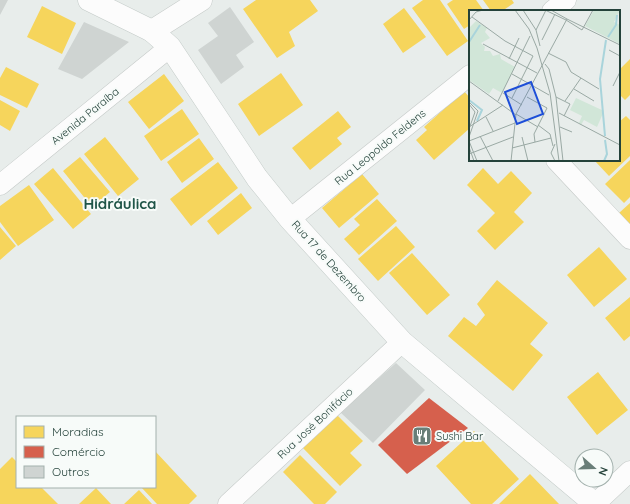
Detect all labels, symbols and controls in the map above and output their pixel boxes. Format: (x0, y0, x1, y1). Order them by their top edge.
inset map (469, 10, 620, 161)
street label: Avenida Paraíba (48, 84, 122, 148)
street label: Rua Leopoldo Feldens (332, 106, 428, 188)
district label: Hidráulica (84, 194, 156, 213)
street label: Rua 17 de Dezembro (289, 217, 369, 305)
street label: Rua José Bonifácio (274, 384, 356, 462)
legend (16, 416, 156, 488)
text: Moradias (52, 424, 104, 439)
restaurant icon: Sushi Bar (411, 425, 433, 447)
place label: Sushi Bar (436, 429, 484, 443)
text: Comércio (52, 444, 105, 459)
north arrow (574, 448, 614, 488)
text: Outros (52, 464, 90, 479)
text: N (595, 465, 611, 478)

